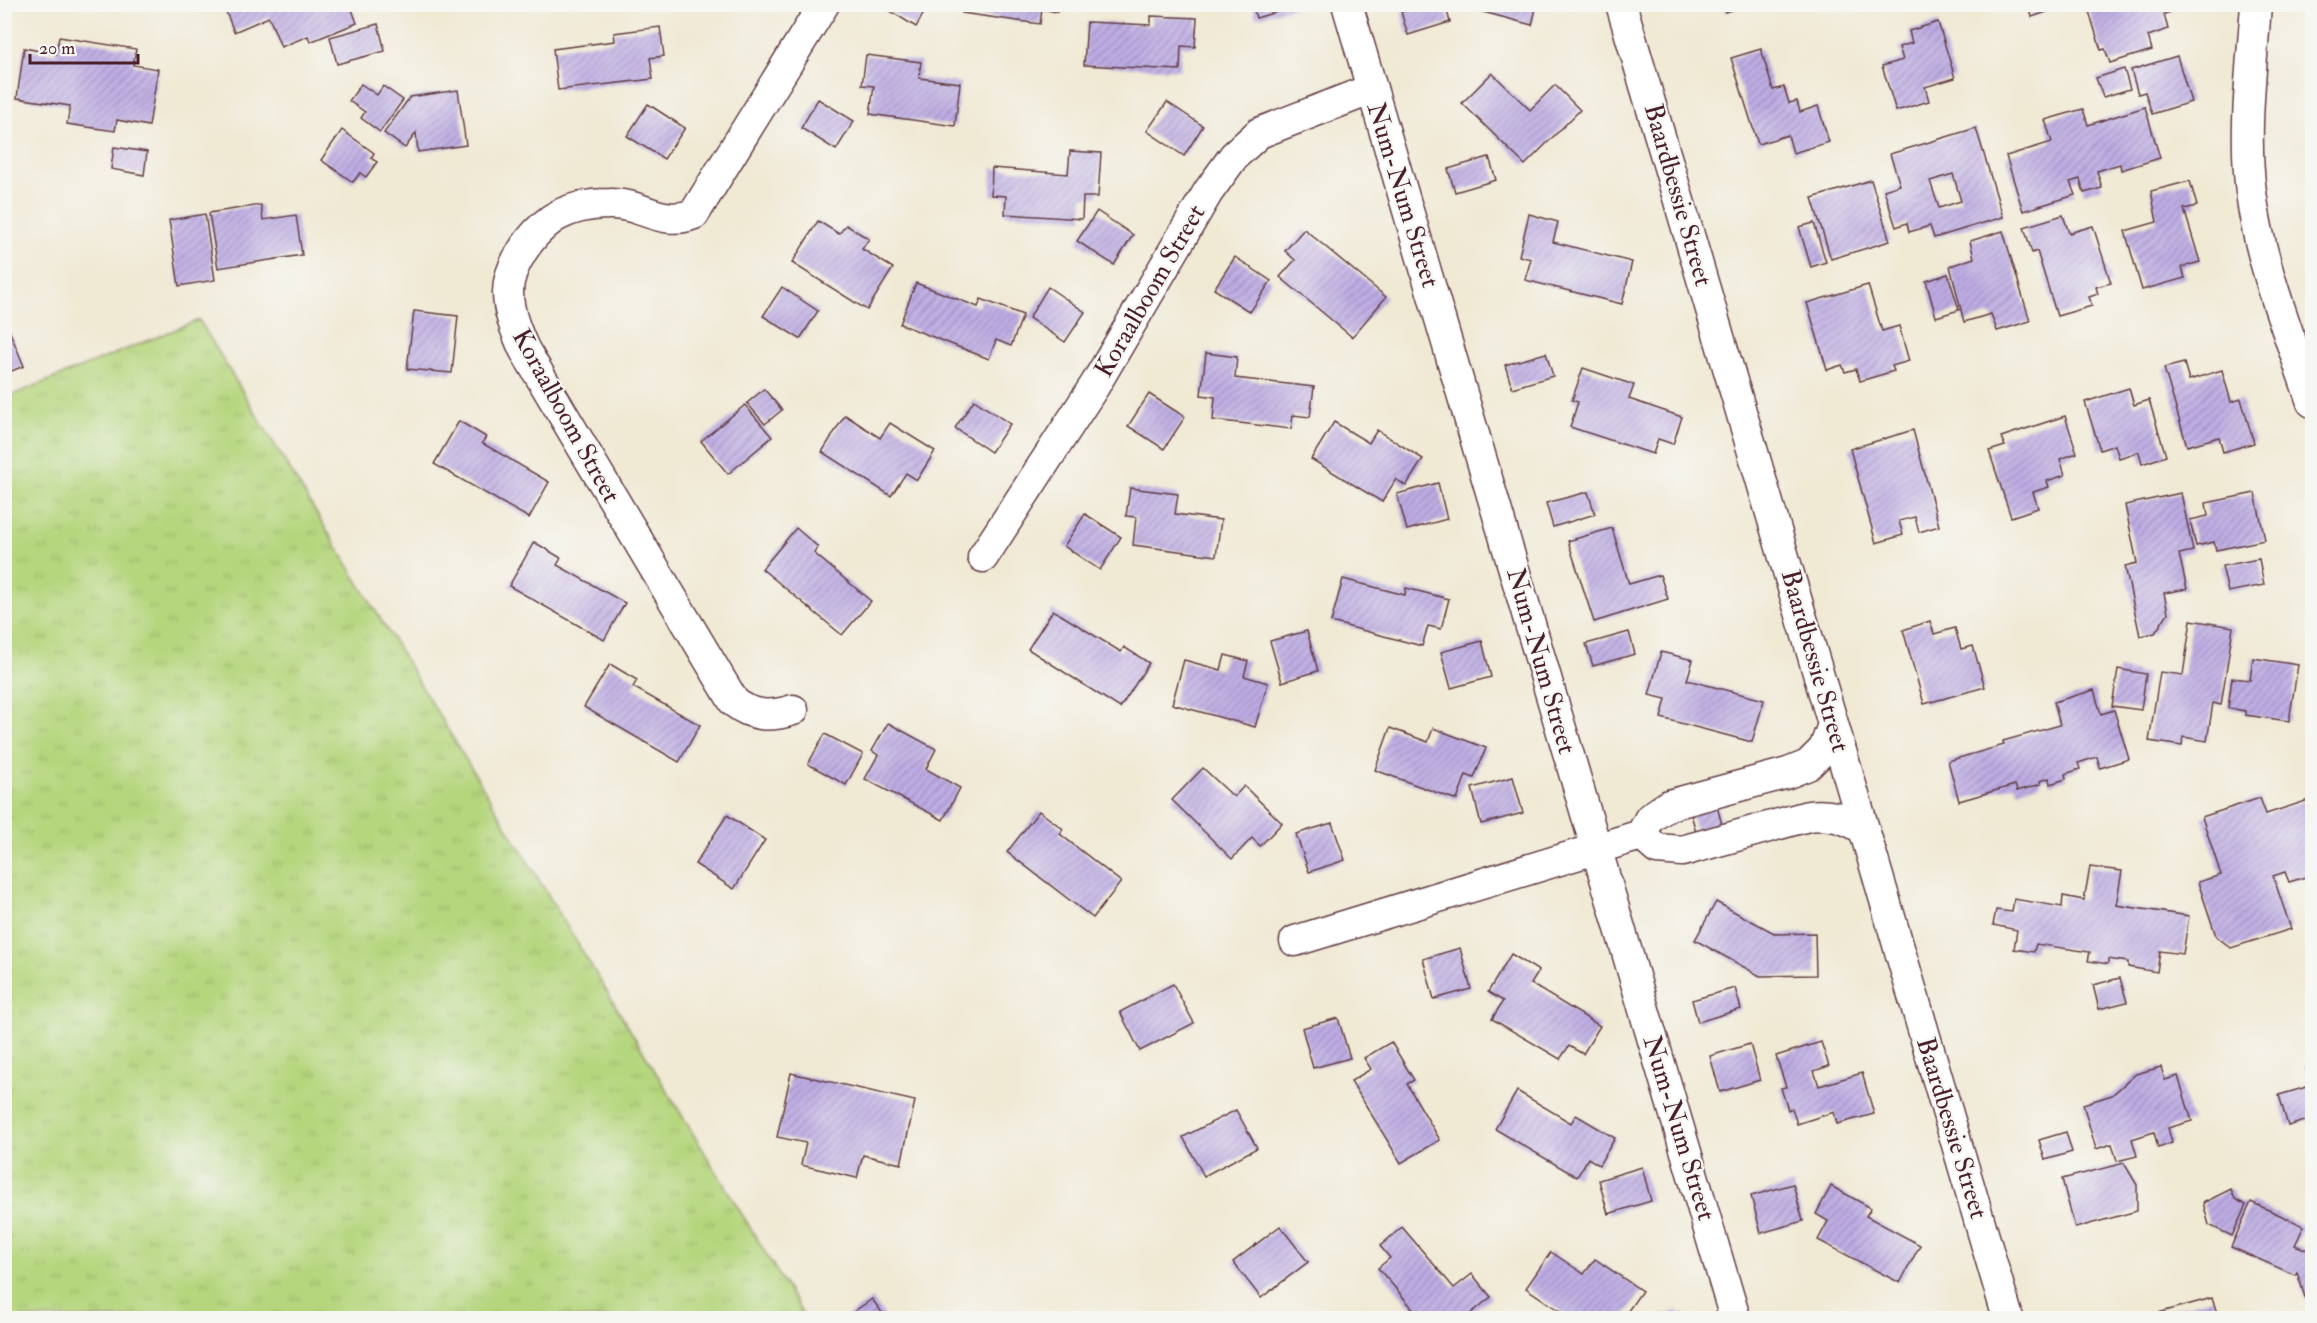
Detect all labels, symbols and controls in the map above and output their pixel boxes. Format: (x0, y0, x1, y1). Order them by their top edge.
scale bar (30, 27, 138, 65)
text: 20 m (39, 37, 75, 60)
street label: Num-Num Street (1360, 99, 1446, 291)
street label: Baardbessie Street (1637, 100, 1719, 290)
street label: Koraalboom Street (1088, 199, 1212, 383)
street label: Koraalboom Street (505, 323, 627, 509)
street label: Num-Num Street (1499, 564, 1583, 758)
street label: Baardbessie Street (1774, 566, 1856, 756)
street label: Num-Num Street (1636, 1032, 1722, 1224)
street label: Baardbessie Street (1909, 1033, 1995, 1223)

